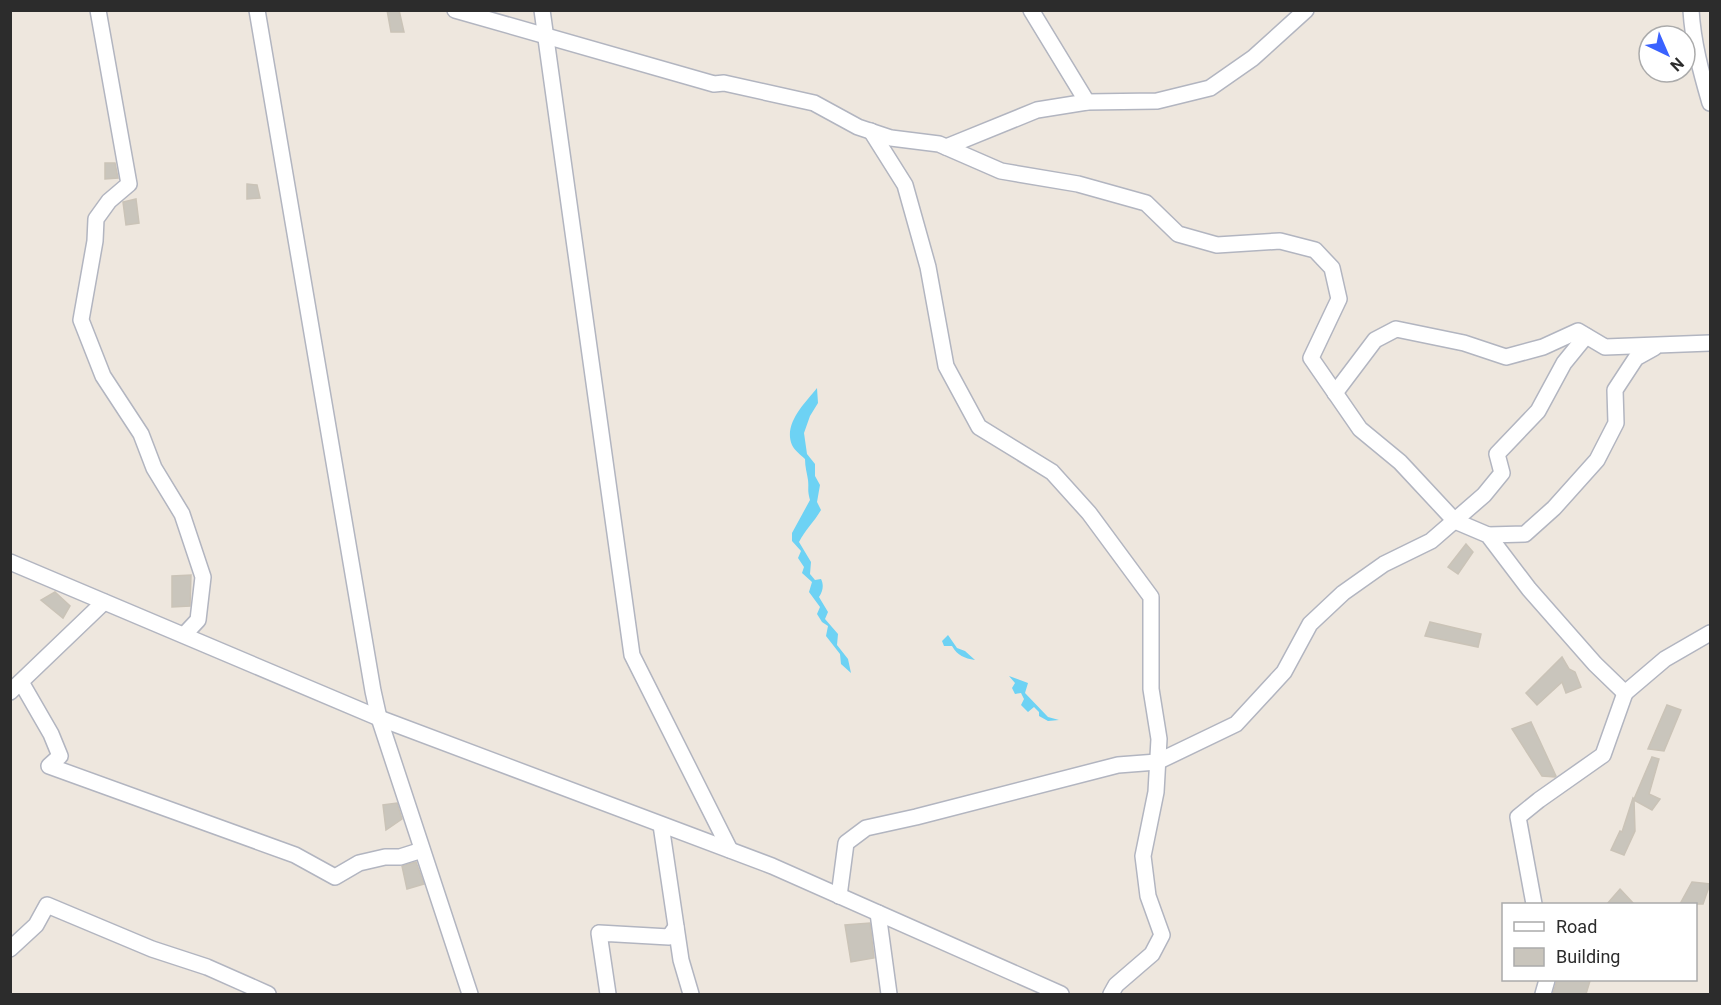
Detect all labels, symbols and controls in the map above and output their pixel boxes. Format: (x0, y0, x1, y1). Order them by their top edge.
north arrow (1637, 24, 1697, 84)
text: N (1666, 54, 1688, 75)
legend (1502, 903, 1697, 981)
text: Road (1556, 916, 1597, 937)
text: Building (1556, 946, 1620, 967)

